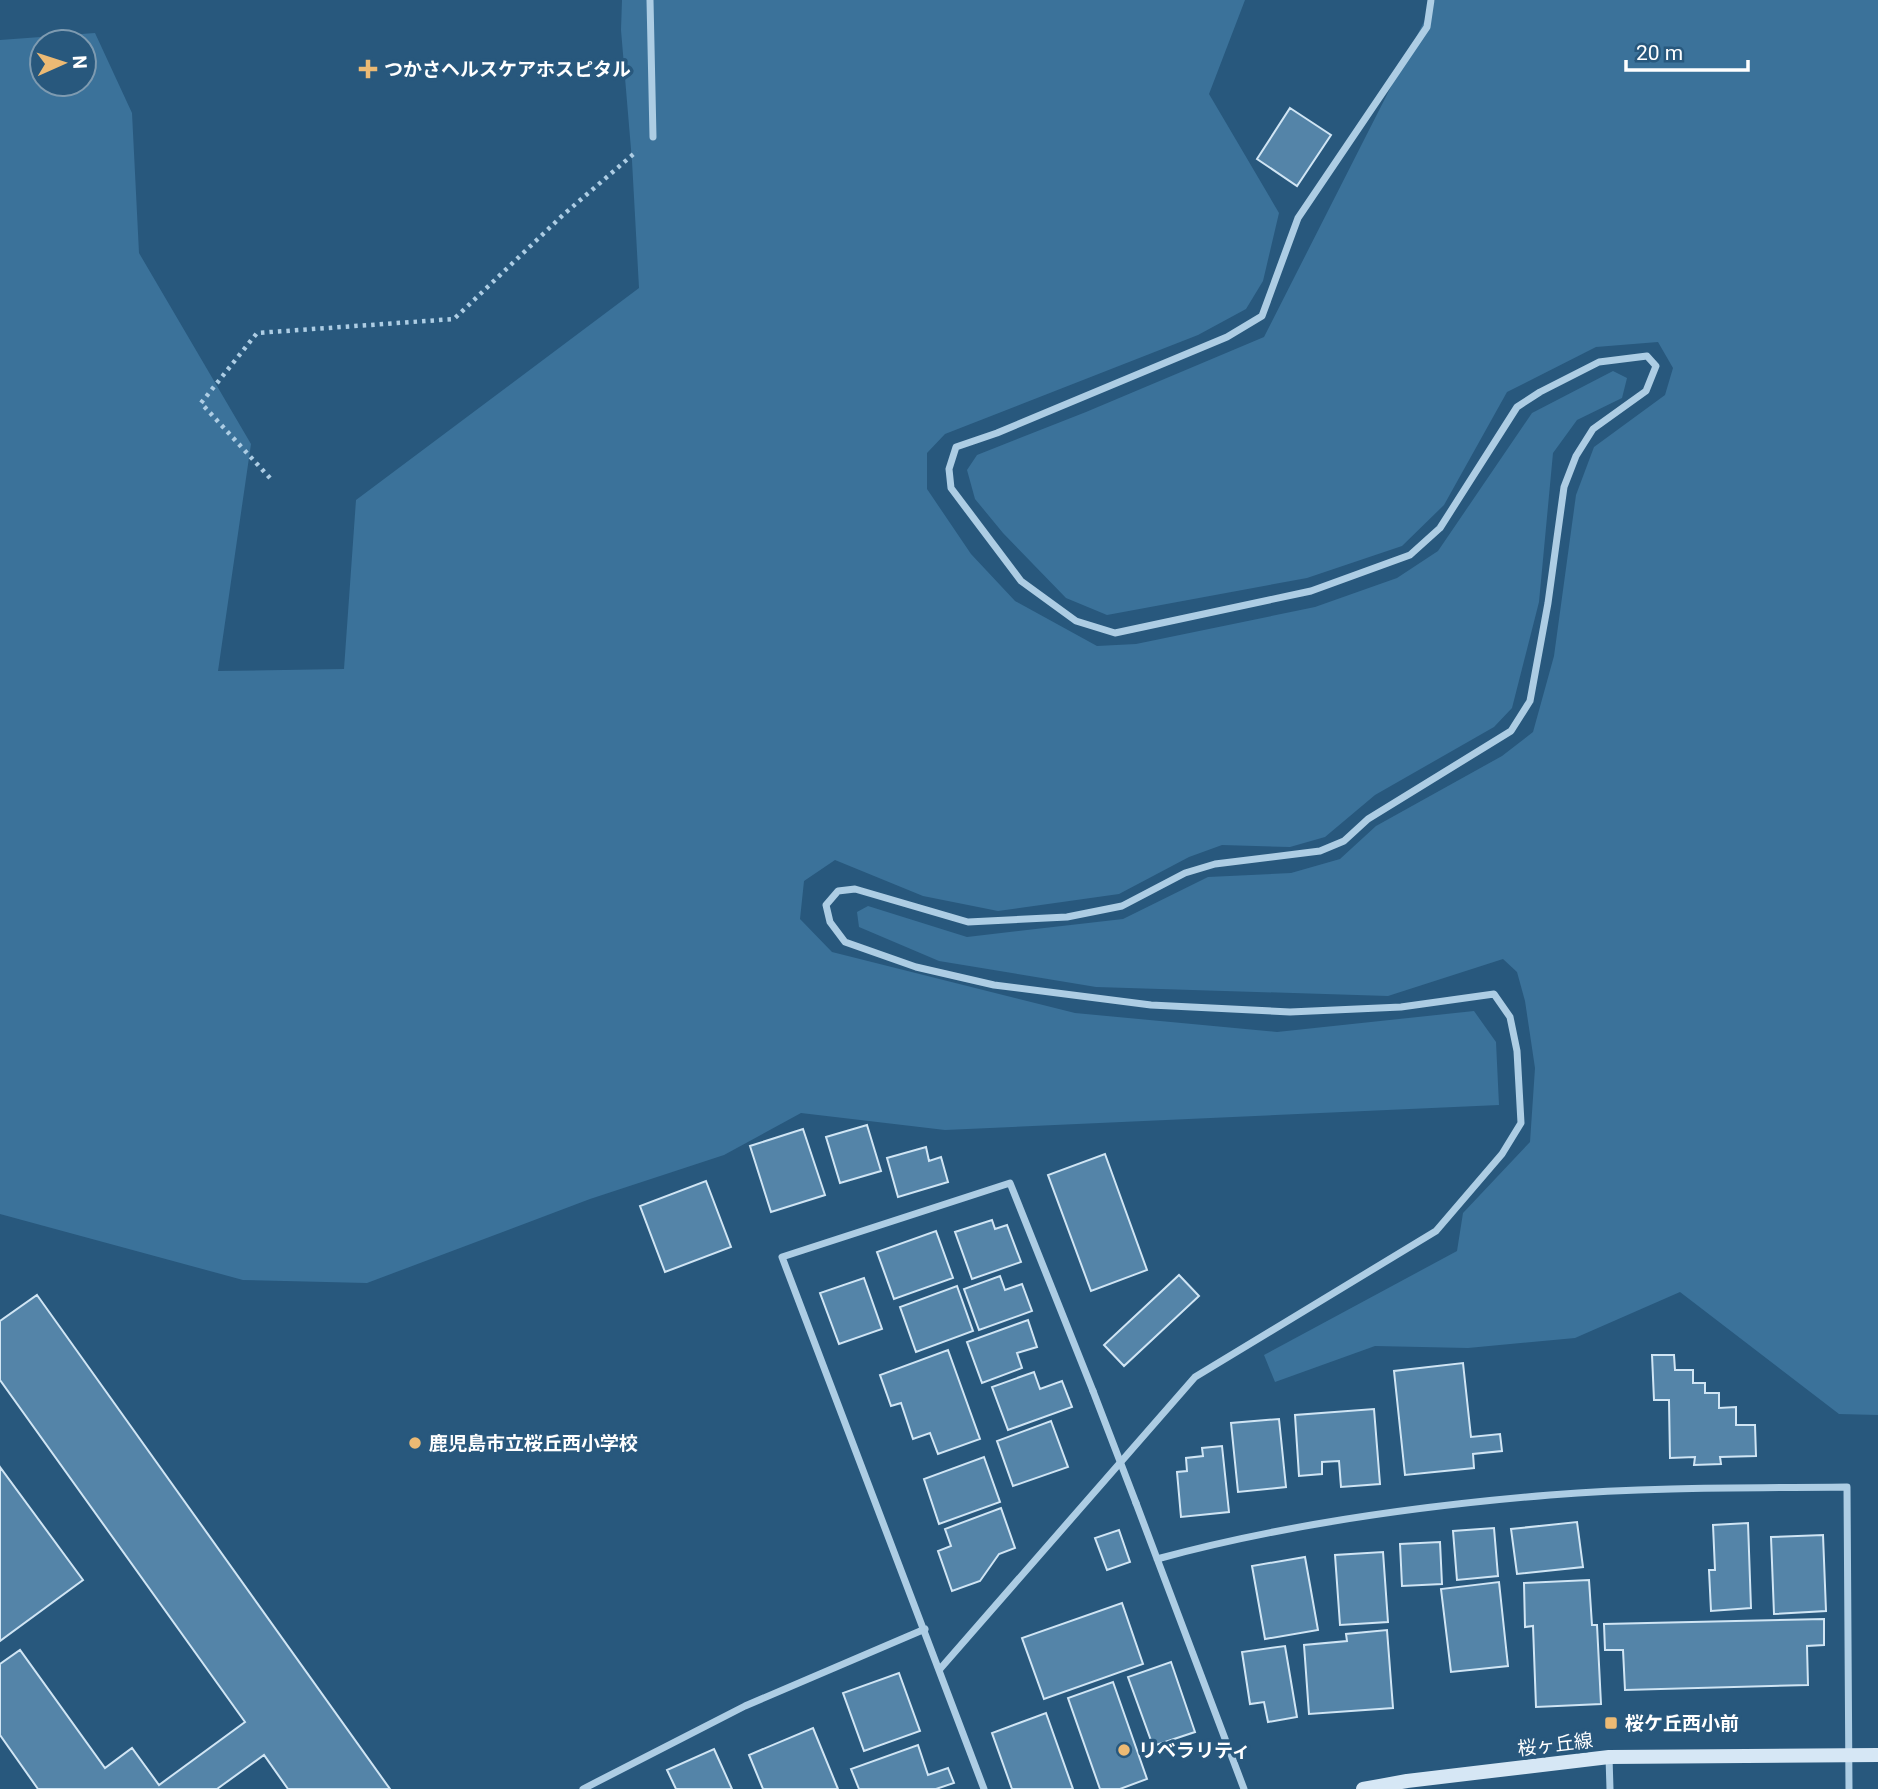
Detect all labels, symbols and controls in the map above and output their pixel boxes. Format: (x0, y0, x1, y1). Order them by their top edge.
north arrow (28, 28, 98, 98)
scale bar (1626, 28, 1748, 72)
text: 20 m (1636, 41, 1683, 65)
text: N (68, 55, 91, 69)
place label: つかさヘルスケアホスピタル (384, 58, 631, 81)
marker: つかさヘルスケアホスピタル (358, 59, 378, 79)
place label: 鹿児島市立桜丘西小学校 (429, 1432, 638, 1455)
marker: 鹿児島市立桜丘西小学校 (407, 1435, 423, 1451)
place label: 桜ケ丘西小前 (1625, 1712, 1739, 1735)
marker: 桜ケ丘西小前 (1603, 1715, 1619, 1731)
street label: 桜ヶ丘線 (1516, 1728, 1594, 1761)
place label: リベラリティ (1138, 1739, 1251, 1762)
marker: リベラリティ (1116, 1742, 1132, 1758)

